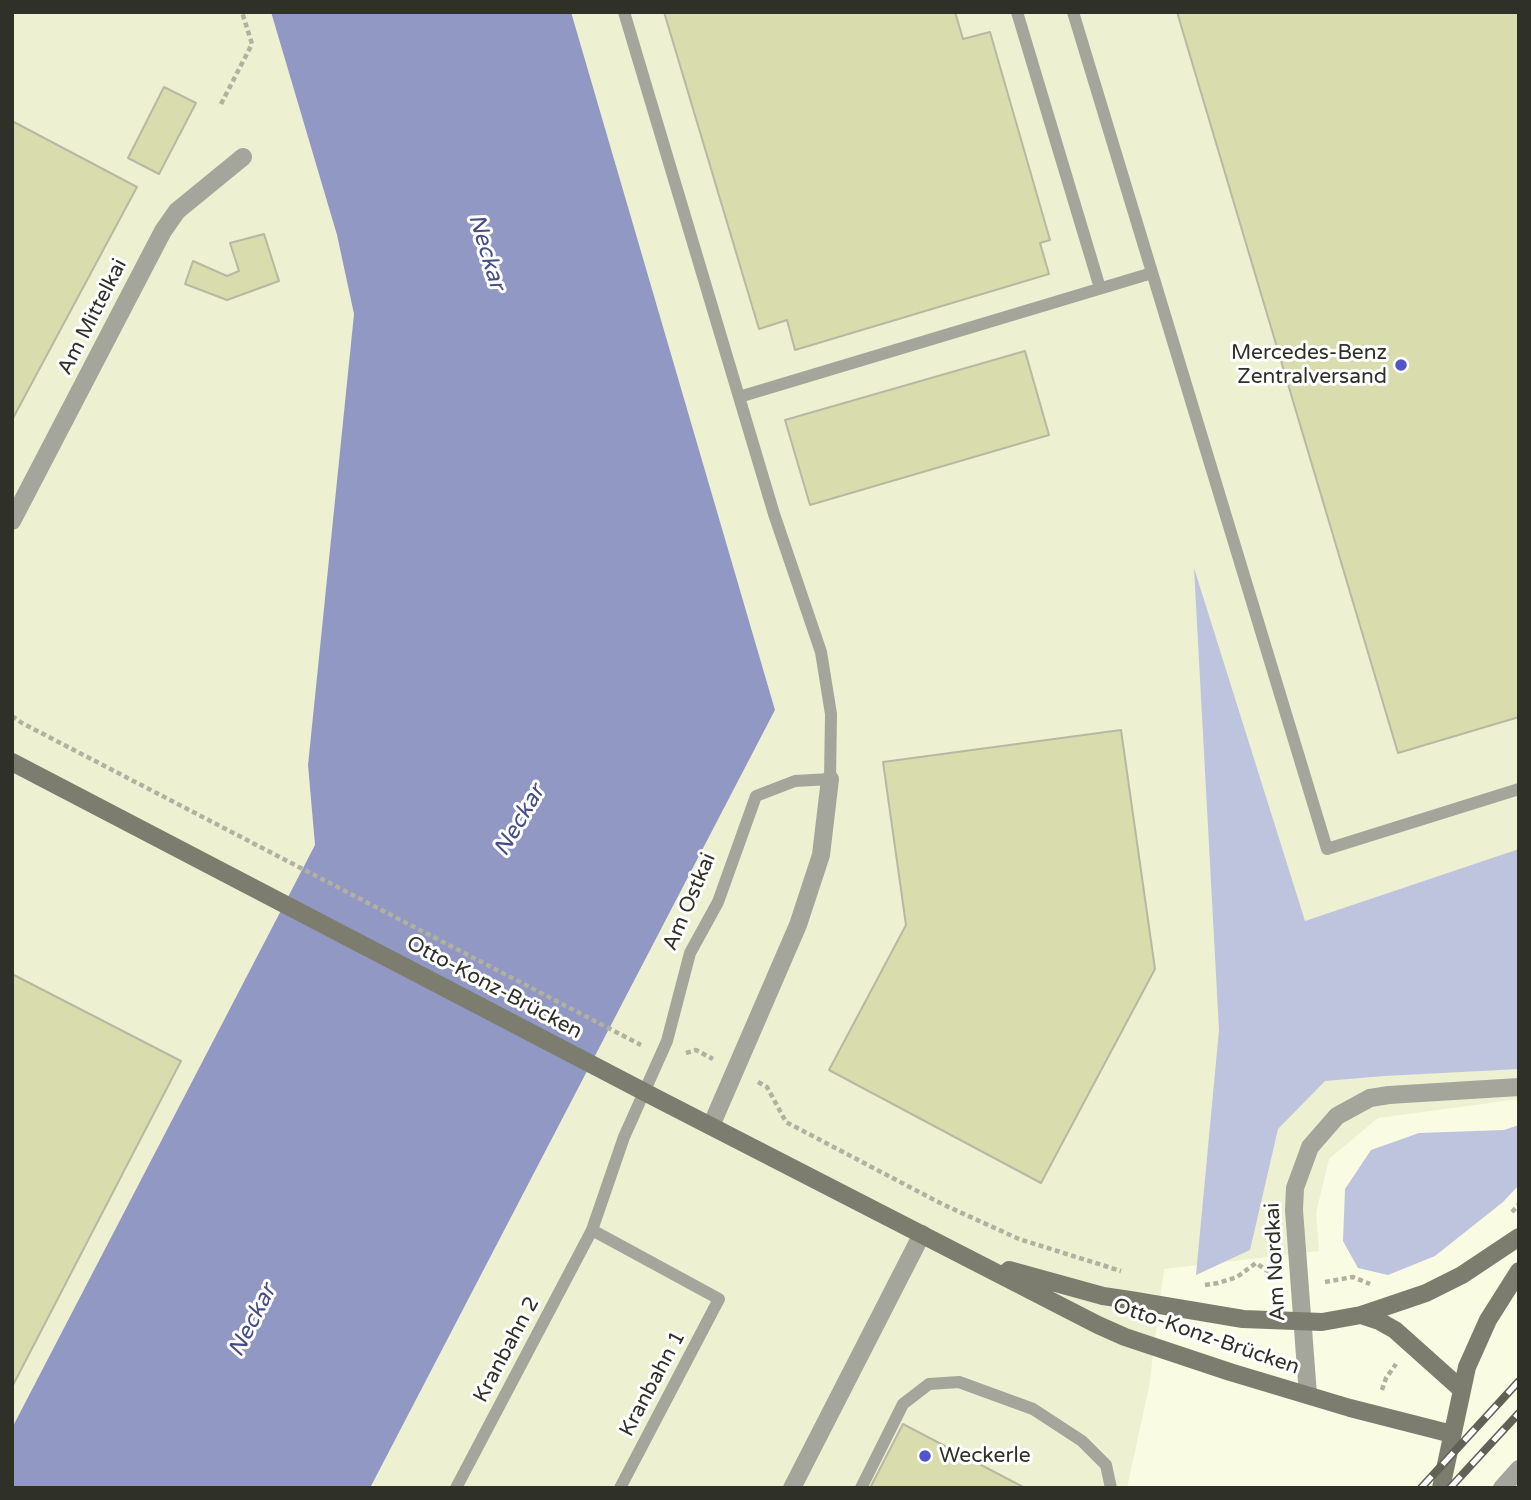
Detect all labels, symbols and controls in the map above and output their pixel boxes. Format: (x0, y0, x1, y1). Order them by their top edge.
water label: Neckar (461, 211, 511, 293)
street label: Am Mittelkai (53, 255, 133, 379)
place label: Mercedes-Benz Zentralversand (1231, 340, 1387, 390)
marker: Mercedes-Benz Zentralversand (1393, 357, 1409, 373)
water label: Neckar (489, 781, 551, 861)
street label: Am Ostkai (658, 849, 722, 955)
street label: Otto-Konz-Brücken (402, 931, 586, 1045)
street label: Am Nordkai (1260, 1202, 1292, 1322)
water label: Neckar (223, 1280, 283, 1362)
street label: Kranbahn 2 (469, 1293, 545, 1407)
street label: Otto-Konz-Brücken (1110, 1293, 1302, 1381)
street label: Kranbahn 1 (615, 1327, 691, 1441)
place label: Weckerle (939, 1443, 1031, 1469)
marker: Weckerle (917, 1448, 933, 1464)

